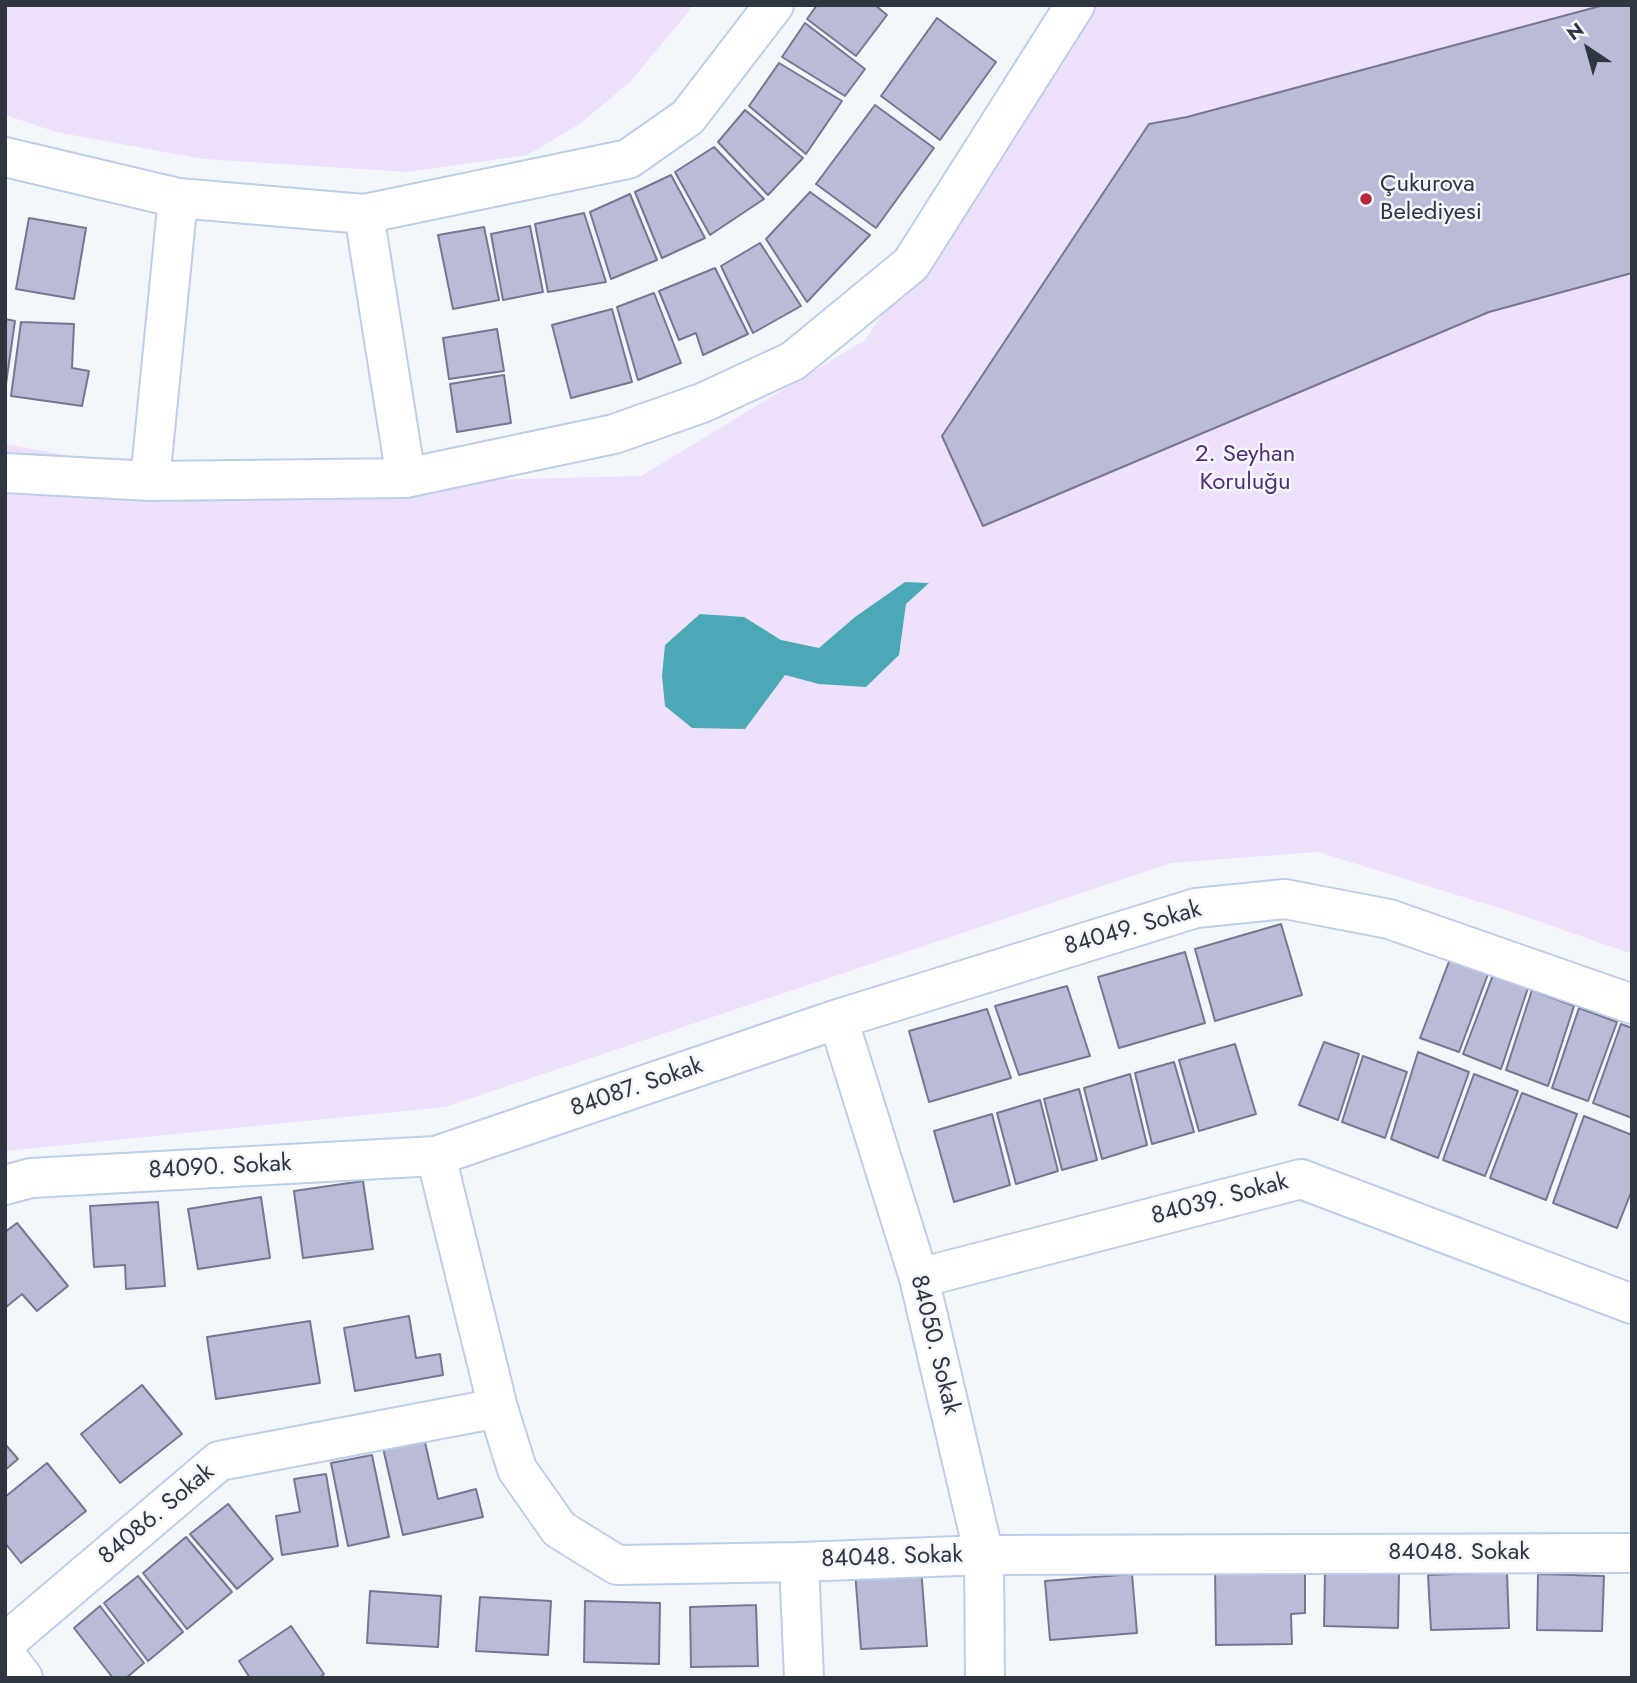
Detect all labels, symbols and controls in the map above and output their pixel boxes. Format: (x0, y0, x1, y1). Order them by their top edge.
north arrow (1553, 14, 1623, 84)
text: N (1561, 16, 1589, 47)
place label: Çukurova Belediyesi (1380, 171, 1482, 227)
marker: Çukurova Belediyesi (1358, 191, 1374, 207)
park label: 2. Seyhan Koruluğu (1195, 441, 1295, 497)
street label: 84049. Sokak (1061, 896, 1205, 962)
street label: 84087. Sokak (567, 1052, 707, 1124)
street label: 84090. Sokak (148, 1150, 292, 1186)
street label: 84039. Sokak (1149, 1168, 1291, 1232)
street label: 84050. Sokak (903, 1272, 965, 1418)
street label: 84086. Sokak (93, 1458, 221, 1572)
street label: 84048. Sokak (1388, 1539, 1530, 1567)
street label: 84048. Sokak (821, 1541, 963, 1575)

